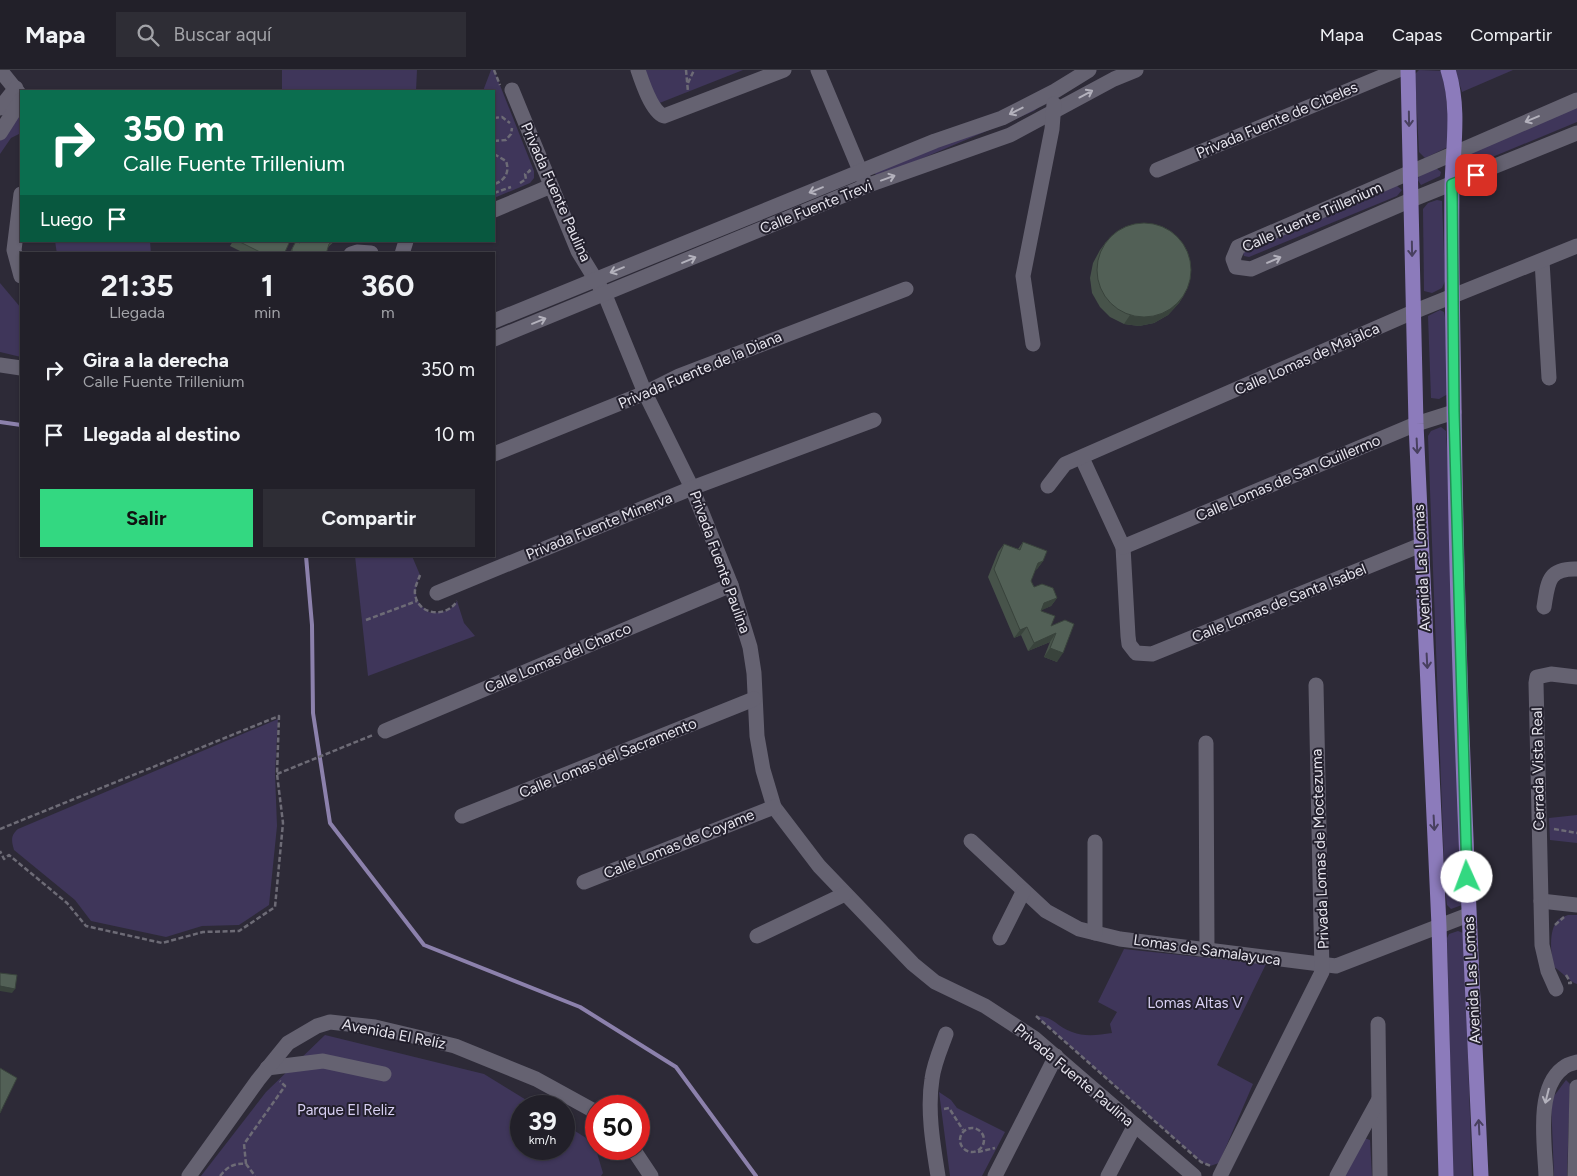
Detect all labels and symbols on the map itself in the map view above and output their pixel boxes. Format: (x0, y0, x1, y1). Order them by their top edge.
street label: Privada Fuente de Cibeles (1194, 78, 1360, 162)
one-way arrow (1078, 89, 1093, 99)
one-way arrow (1009, 107, 1024, 116)
one-way arrow (1404, 110, 1414, 126)
one-way arrow (1525, 114, 1540, 124)
street label: Privada Fuente Paulina (517, 120, 595, 264)
pin (1455, 154, 1497, 196)
one-way arrow (880, 173, 896, 182)
street label: Calle Fuente Trevi (757, 176, 875, 238)
street label: Calle Fuente Trillenium (1239, 178, 1385, 256)
one-way arrow (809, 185, 824, 195)
one-way arrow (1407, 240, 1417, 257)
one-way arrow (682, 254, 697, 263)
one-way arrow (1266, 254, 1281, 264)
one-way arrow (610, 266, 625, 275)
one-way arrow (531, 316, 546, 325)
street label: Calle Lomas de Majalca (1232, 319, 1382, 399)
street label: Privada Fuente de la Diana (616, 327, 784, 413)
street label: Calle Lomas de San Guillermo (1193, 431, 1383, 525)
one-way arrow (1412, 438, 1421, 454)
street label: Privada Fuente Minerva (523, 488, 675, 564)
street label: Privada Fuente Paulina (686, 488, 754, 636)
street label: Avenida Las Lomas (1410, 504, 1434, 632)
street label: Calle Lomas de Santa Isabel (1189, 560, 1369, 646)
street label: Calle Lomas del Charco (482, 619, 634, 697)
one-way arrow (1422, 653, 1431, 669)
street label: Cerrada Vista Real (1528, 707, 1548, 831)
street label: Calle Lomas del Sacramento (517, 714, 700, 802)
street label: Privada Lomas de Moctezuma (1308, 749, 1332, 949)
street label: Calle Lomas de Coyame (601, 806, 757, 882)
one-way arrow (1430, 815, 1439, 831)
position arrow (1440, 850, 1492, 902)
street label: Avenida Las Lomas (1460, 916, 1484, 1044)
street label: Lomas de Samalayuca (1132, 931, 1282, 969)
park label: Lomas Altas V (1147, 994, 1243, 1012)
street label: Avenida El Relíz (341, 1015, 447, 1053)
street label: Privada Fuente Paulina (1011, 1020, 1137, 1130)
one-way arrow (1542, 1088, 1551, 1104)
speed limit sign: 50 (585, 1095, 650, 1160)
park label: Parque El Reliz (297, 1101, 395, 1119)
one-way arrow (1474, 1120, 1484, 1136)

